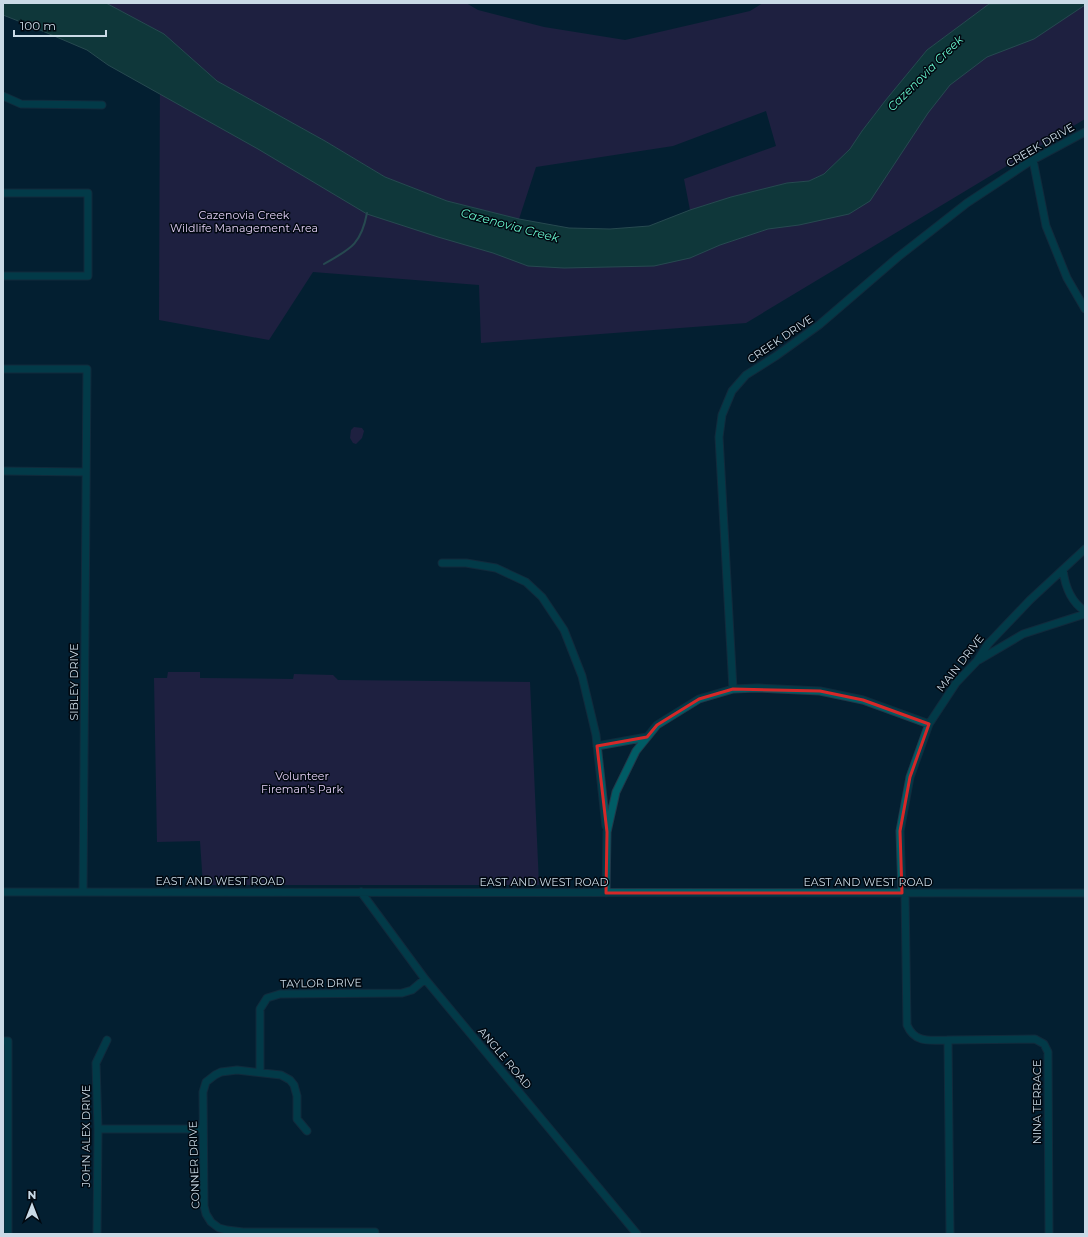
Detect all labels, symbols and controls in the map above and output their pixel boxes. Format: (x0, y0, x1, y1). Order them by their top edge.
scale bar (14, 12, 106, 38)
text: 100 m (20, 18, 56, 33)
water label: Cazenovia Creek (884, 31, 967, 114)
street label: CREEK DRIVE (1003, 120, 1077, 170)
water label: Cazenovia Creek (459, 205, 562, 246)
park label: Cazenovia Creek Wildlife Management Area (170, 208, 318, 235)
street label: CREEK DRIVE (744, 312, 816, 366)
street label: MAIN DRIVE (933, 632, 987, 694)
street label: SIBLEY DRIVE (67, 643, 81, 721)
park label: Volunteer Fireman's Park (261, 769, 343, 796)
street label: EAST AND WEST ROAD (155, 874, 285, 888)
street label: EAST AND WEST ROAD (479, 875, 609, 889)
street label: EAST AND WEST ROAD (803, 875, 933, 889)
street label: TAYLOR DRIVE (280, 975, 362, 991)
street label: ANGLE ROAD (475, 1024, 535, 1092)
street label: NINA TERRACE (1030, 1060, 1044, 1144)
street label: JOHN ALEX DRIVE (79, 1085, 93, 1188)
street label: CONNER DRIVE (185, 1121, 203, 1209)
north arrow (12, 1185, 52, 1225)
text: N (28, 1188, 36, 1202)

